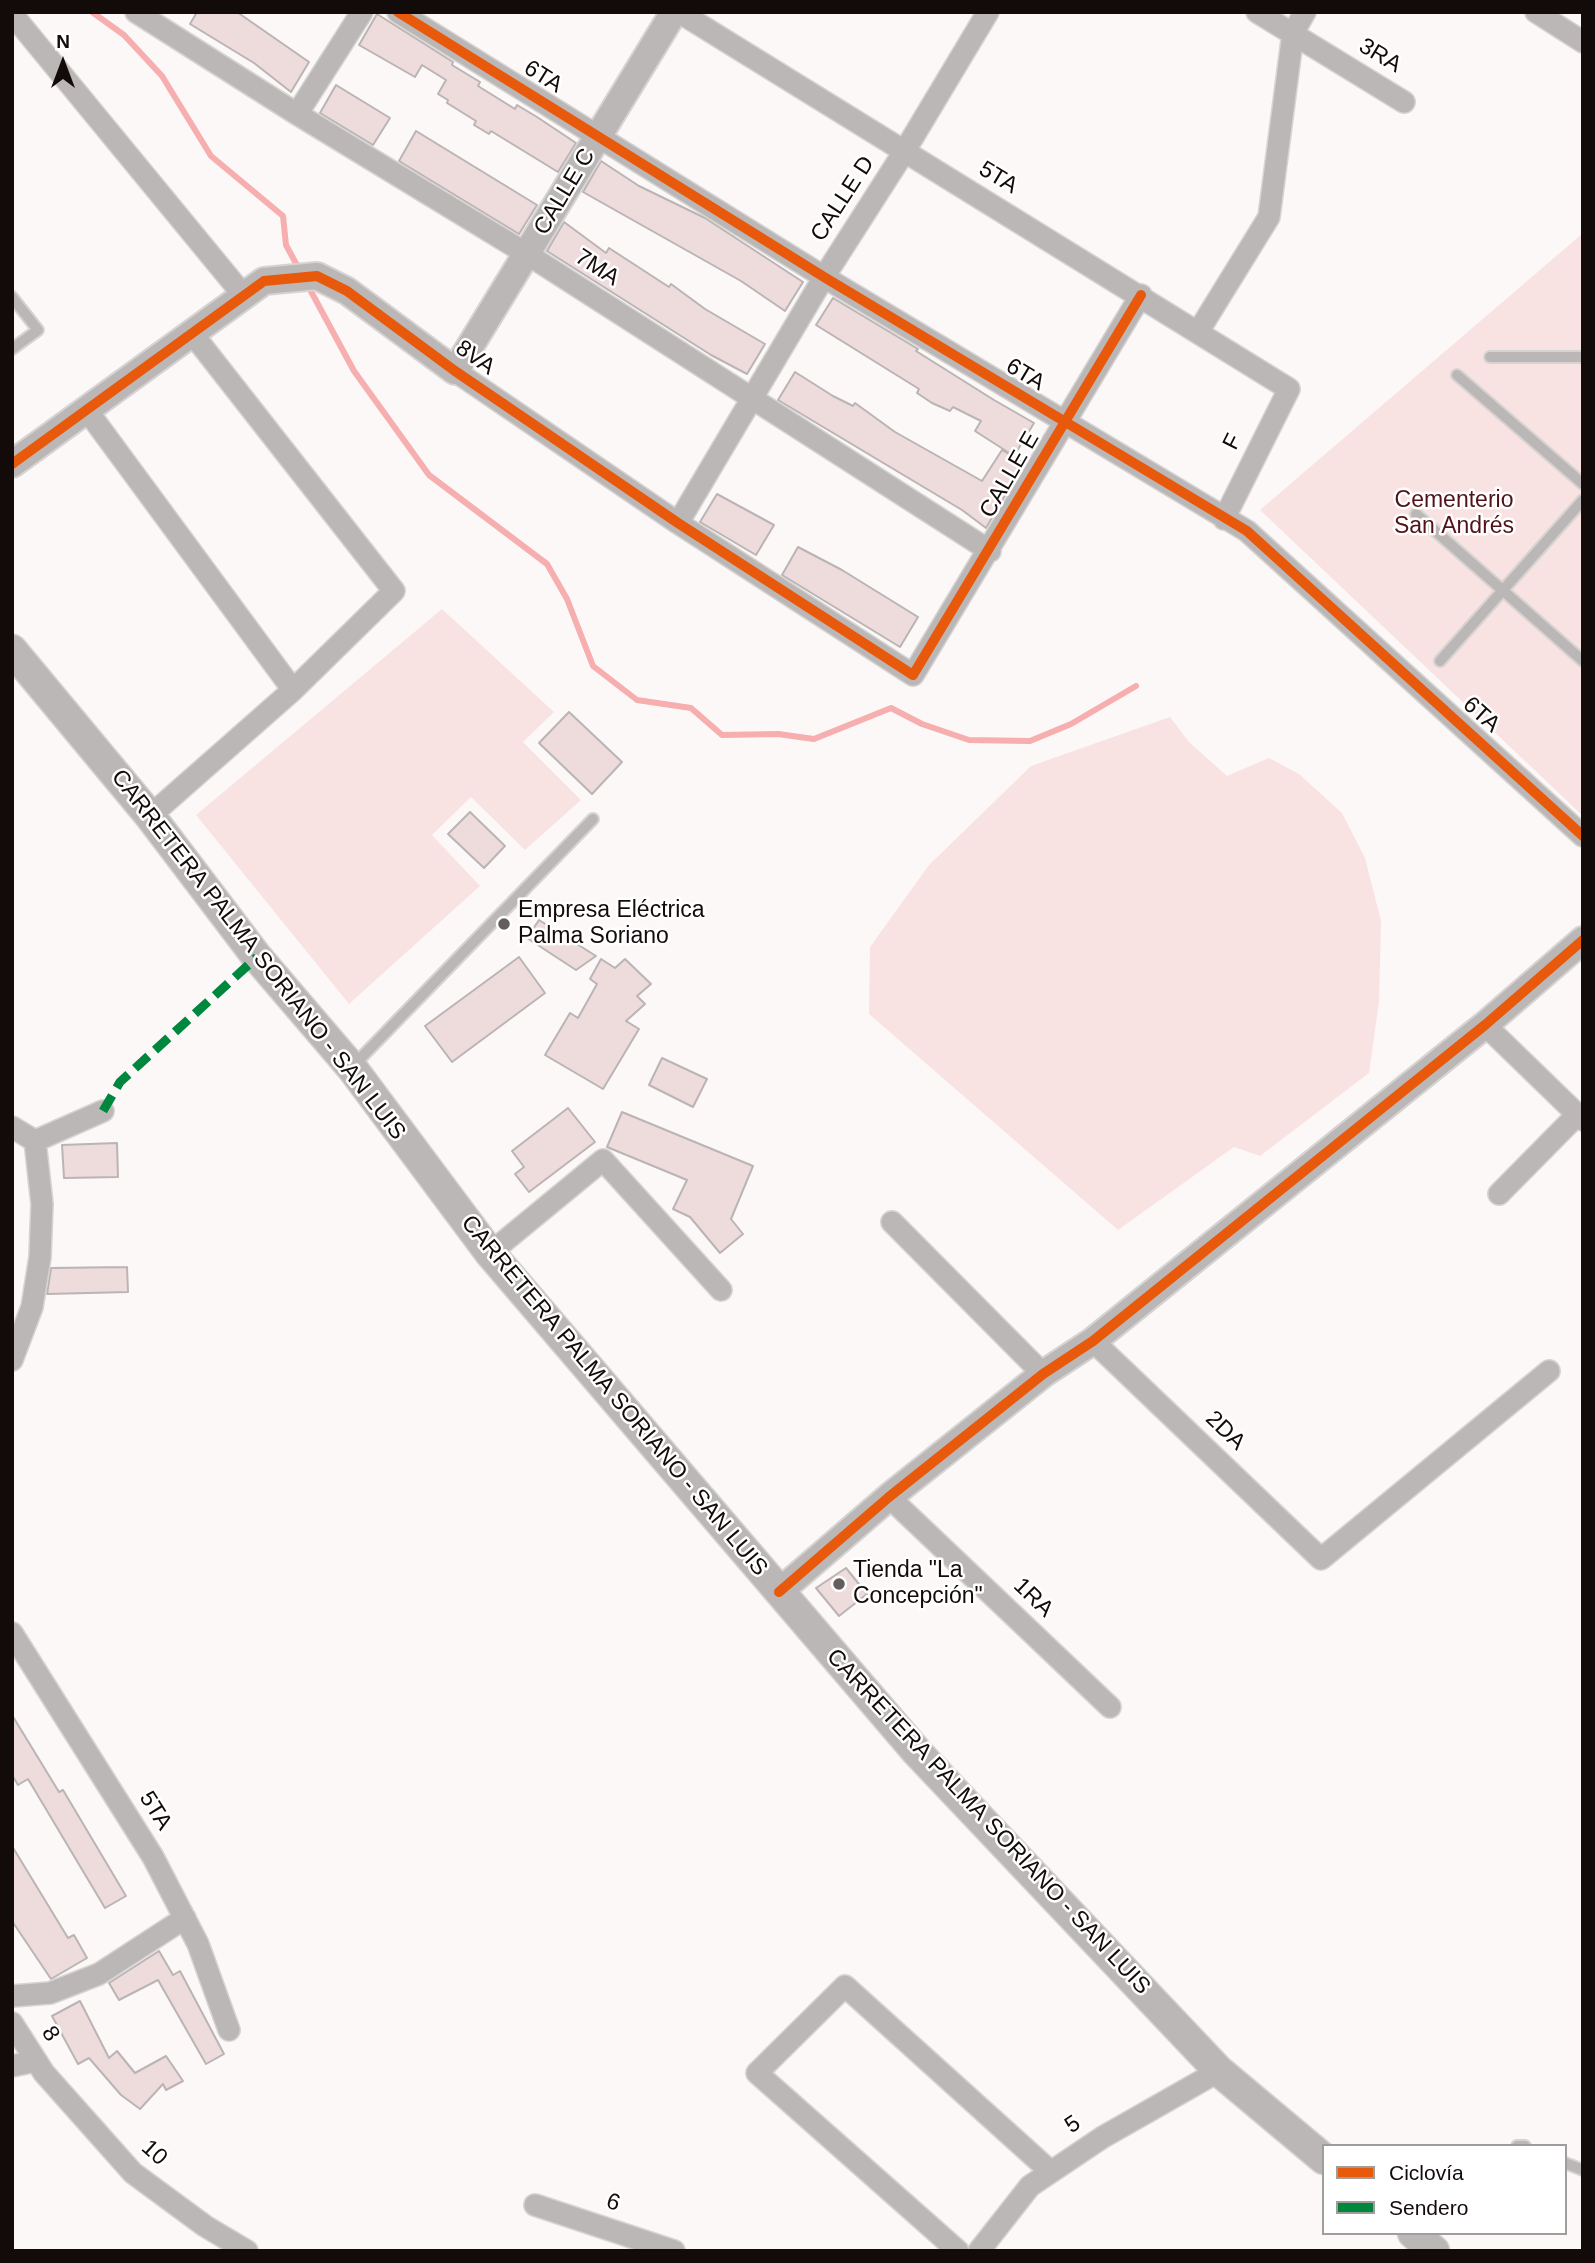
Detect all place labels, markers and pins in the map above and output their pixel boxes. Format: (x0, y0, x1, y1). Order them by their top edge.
place label: Empresa Eléctrica Palma Soriano (518, 897, 705, 951)
marker: Empresa Eléctrica Palma Soriano (496, 916, 512, 932)
place label: Tienda "La Concepción" (853, 1557, 983, 1611)
marker: Tienda "La Concepción" (831, 1576, 847, 1592)

